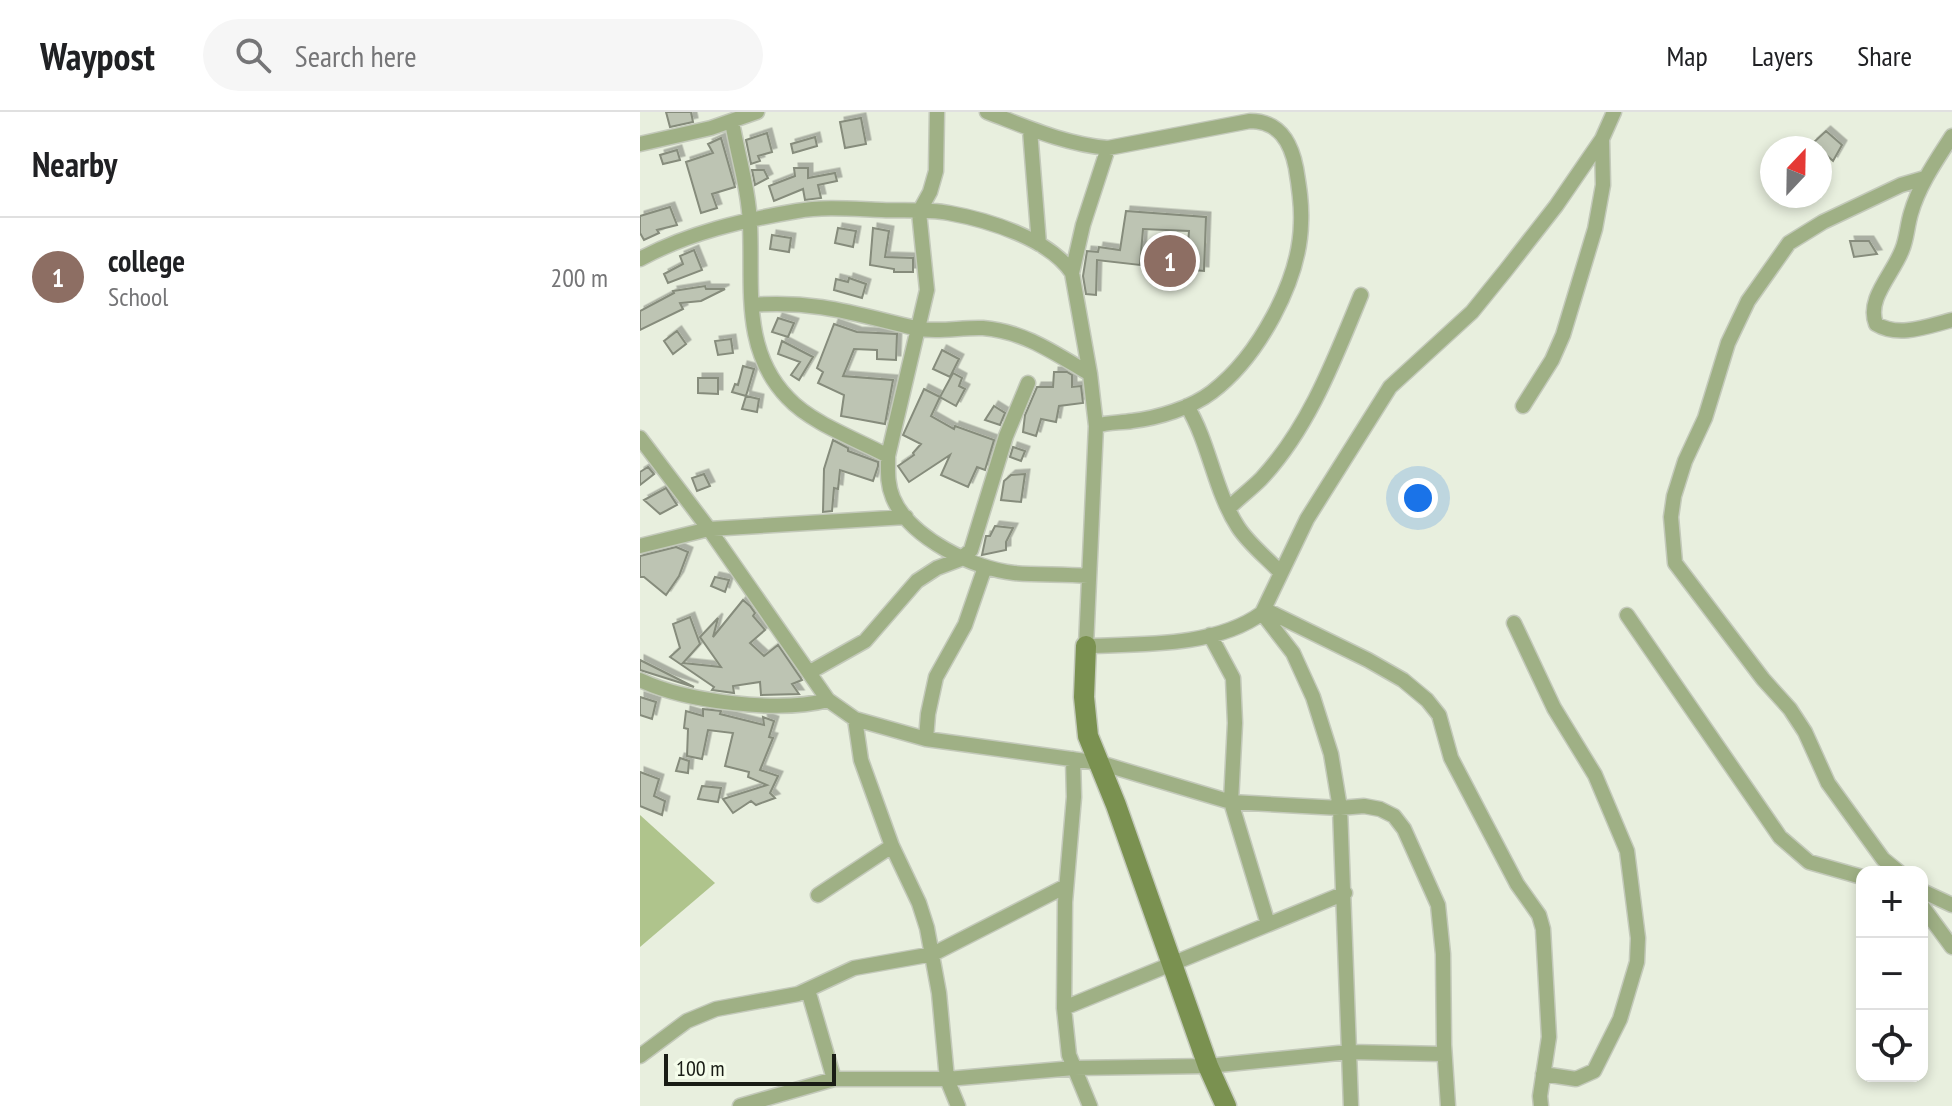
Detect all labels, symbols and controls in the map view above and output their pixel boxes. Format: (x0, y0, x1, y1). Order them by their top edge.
search box (203, 19, 763, 91)
text: Waypost (40, 31, 155, 80)
icon: search (231, 33, 275, 77)
text: Search here (295, 36, 417, 75)
text: Map (1666, 37, 1708, 74)
text: Layers (1752, 37, 1813, 74)
text: Share (1857, 37, 1912, 74)
north arrow (1760, 136, 1832, 208)
text: Nearby (32, 142, 117, 186)
pin: 1 (1144, 231, 1196, 291)
text: college (108, 241, 185, 280)
text: 1 (52, 261, 64, 294)
text: 200 m (550, 261, 608, 294)
text: School (108, 280, 168, 313)
your location (1398, 478, 1438, 518)
map controls (1856, 866, 1928, 1082)
button: + (1856, 866, 1928, 938)
button: − (1856, 938, 1928, 1010)
button: locate (1856, 1010, 1928, 1082)
scale bar (664, 1050, 836, 1086)
text: 100 m (676, 1054, 725, 1082)

